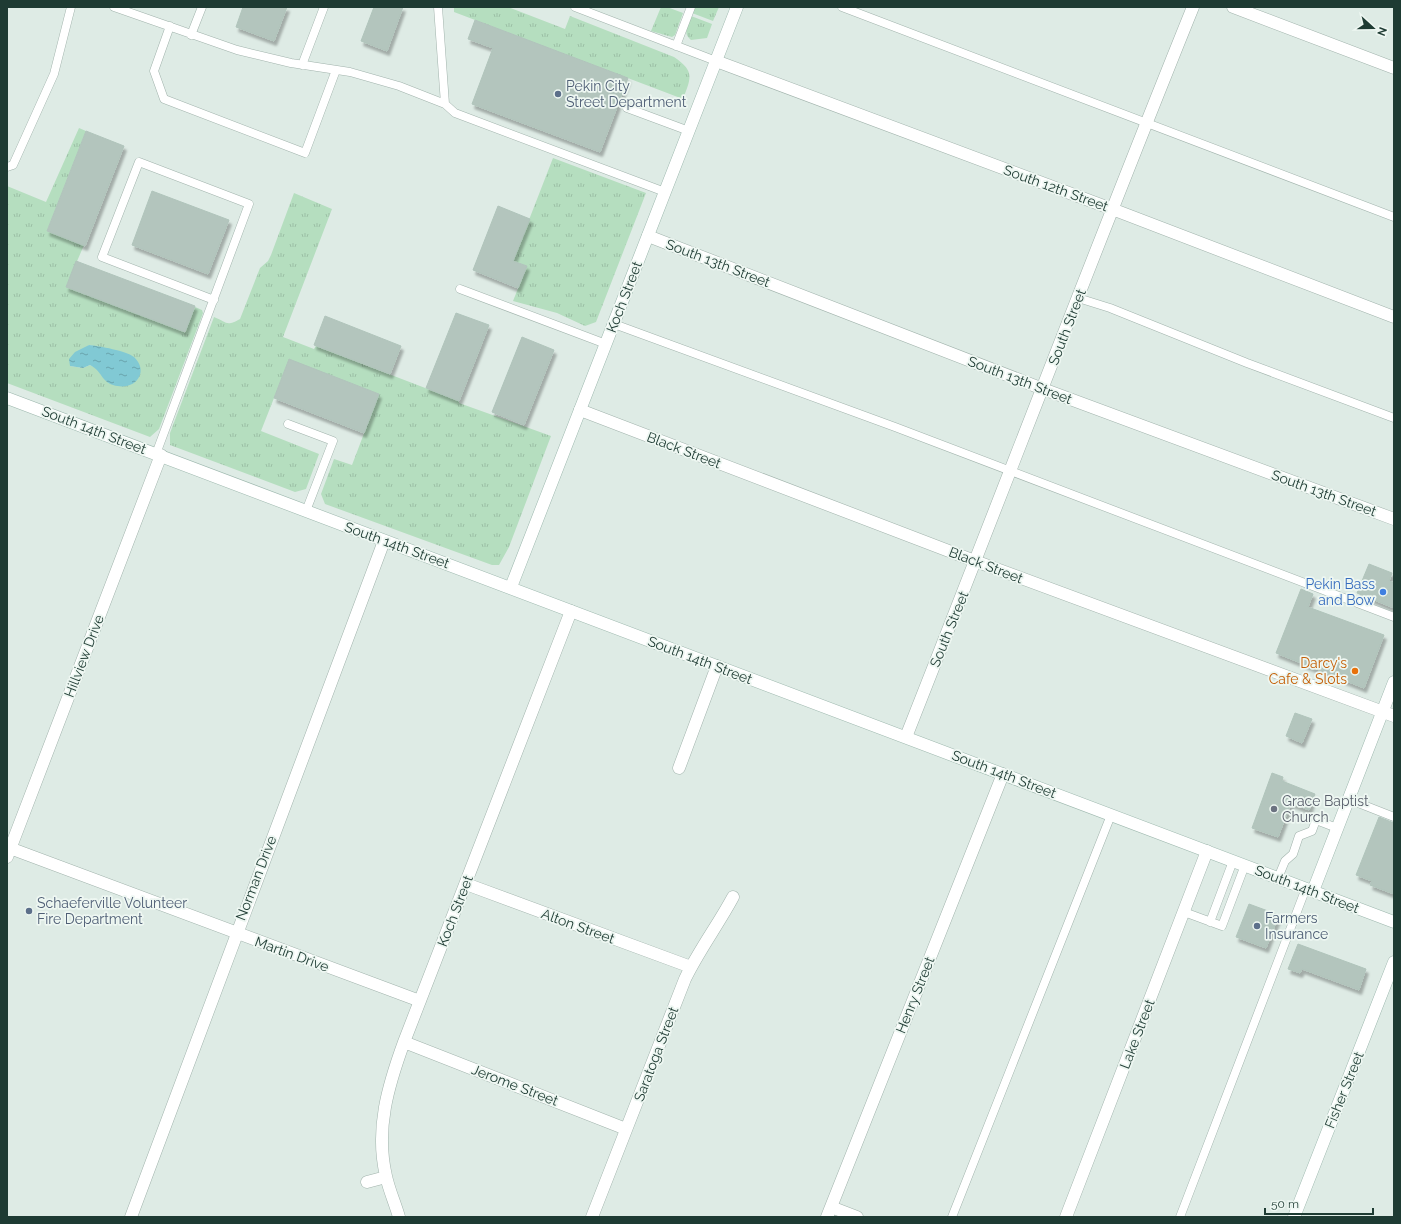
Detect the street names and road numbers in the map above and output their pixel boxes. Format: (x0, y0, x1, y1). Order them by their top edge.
street label: South 12th Street (1002, 162, 1111, 214)
street label: South 13th Street (664, 236, 773, 290)
street label: Koch Street (603, 259, 645, 335)
street label: South Street (1045, 286, 1089, 367)
street label: South 13th Street (966, 353, 1075, 407)
street label: South 14th Street (40, 403, 149, 457)
street label: Black Street (645, 429, 724, 472)
street label: South 13th Street (1269, 467, 1379, 519)
street label: South 14th Street (342, 519, 452, 572)
street label: Black Street (947, 544, 1026, 587)
street label: South Street (927, 588, 972, 669)
street label: Hillview Drive (61, 612, 107, 700)
street label: South 14th Street (646, 633, 755, 687)
street label: South 14th Street (950, 747, 1059, 801)
street label: Norman Drive (232, 833, 280, 923)
street label: South 14th Street (1253, 862, 1362, 916)
street label: Koch Street (434, 873, 476, 949)
street label: Alton Street (539, 905, 617, 947)
street label: Martin Drive (253, 933, 331, 975)
street label: Henry Street (892, 954, 938, 1036)
street label: Lake Street (1116, 997, 1158, 1071)
street label: Saratoga Street (631, 1004, 682, 1104)
street label: Fisher Street (1321, 1049, 1367, 1131)
street label: Jerome Street (470, 1061, 561, 1109)

